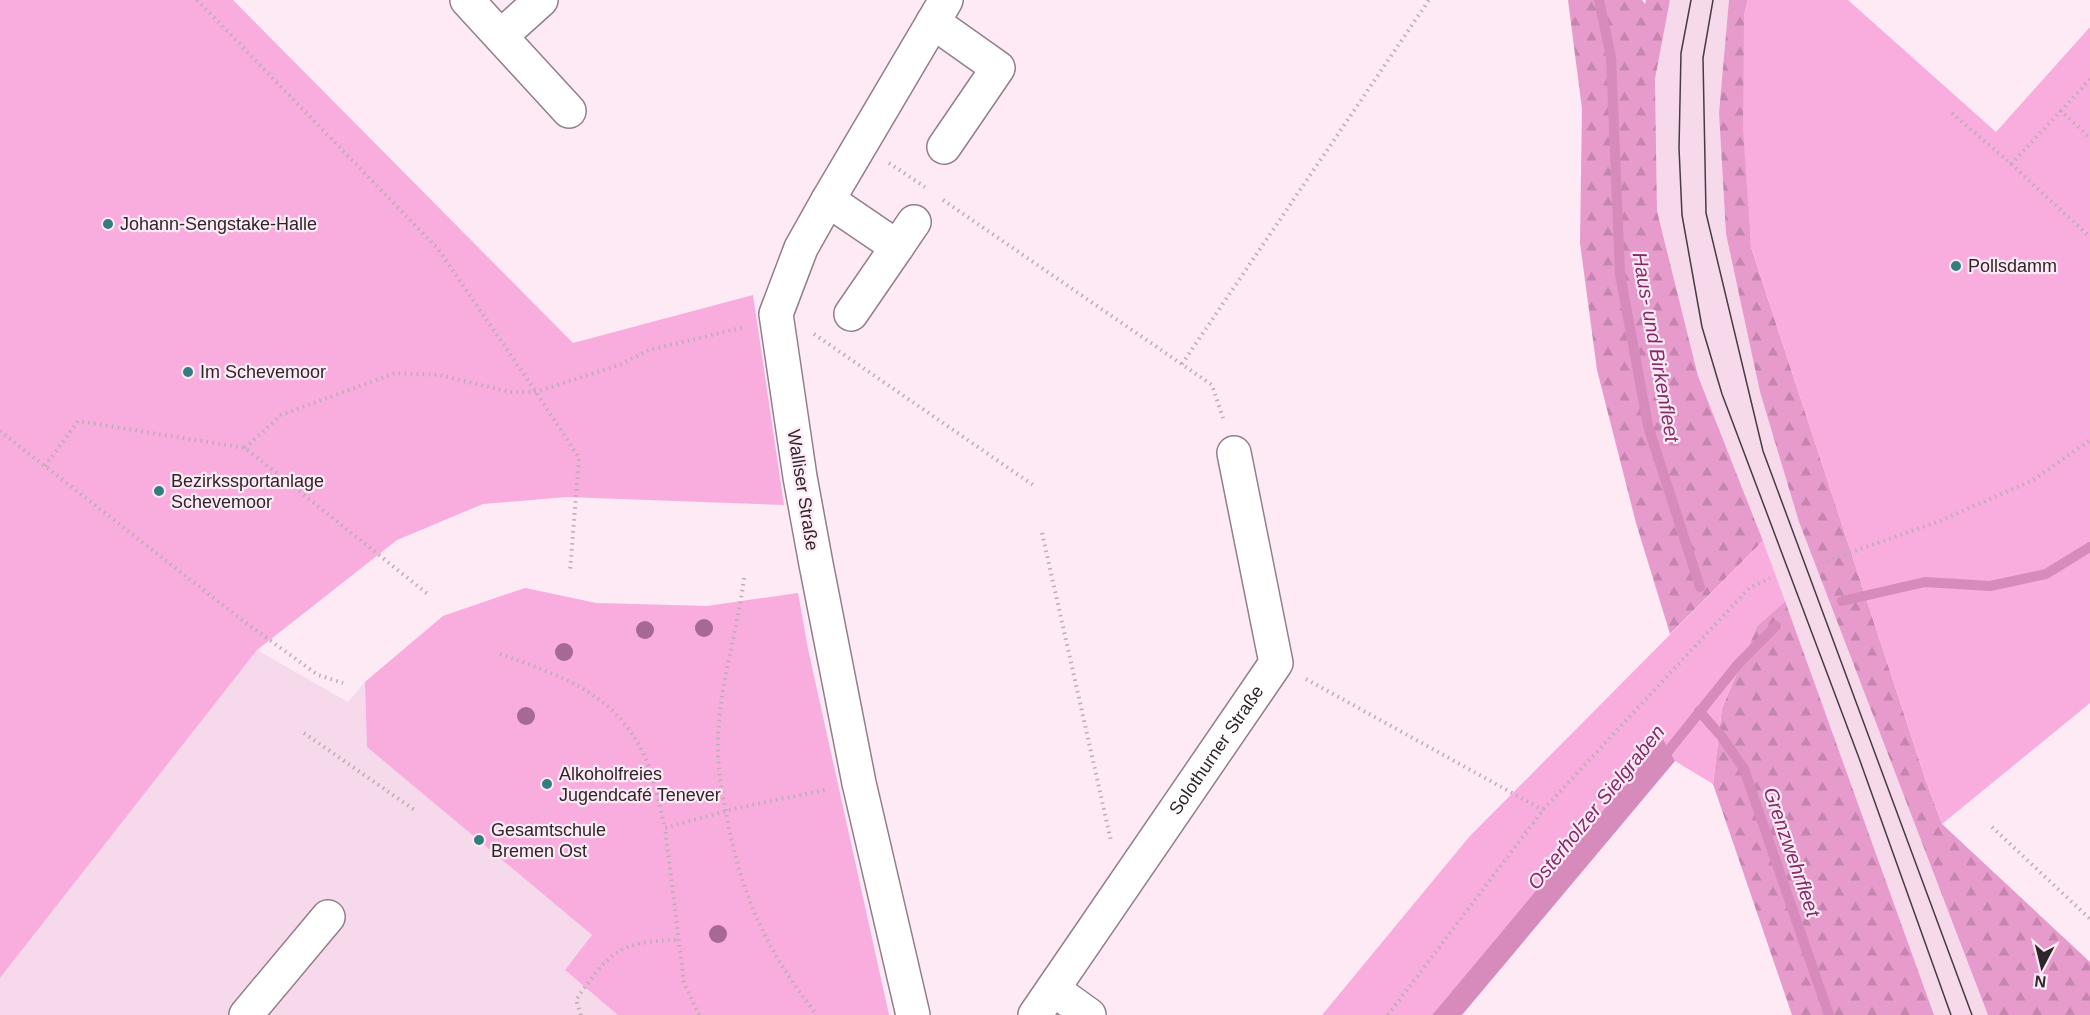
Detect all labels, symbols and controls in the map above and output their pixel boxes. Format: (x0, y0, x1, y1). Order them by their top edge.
place label: Johann-Sengstake-Halle (120, 214, 317, 234)
marker: Johann-Sengstake-Halle (101, 217, 115, 231)
water label: Haus- und Birkenfleet (1628, 250, 1684, 445)
place label: Pollsdamm (1968, 256, 2057, 276)
marker: Pollsdamm (1949, 259, 1963, 273)
place label: Im Schevemoor (200, 362, 326, 382)
marker: Im Schevemoor (181, 365, 195, 379)
street label: Walliser Straße (784, 428, 822, 552)
place label: Bezirkssportanlage Schevemoor (171, 471, 324, 512)
marker: Bezirkssportanlage Schevemoor (152, 484, 166, 498)
street label: Solothurner Straße (1165, 682, 1268, 819)
water label: Osterholzer Sielgraben (1523, 721, 1669, 893)
place label: Alkoholfreies Jugendcafé Tenever (559, 764, 721, 805)
marker: Alkoholfreies Jugendcafé Tenever (540, 777, 554, 791)
water label: Grenzwehrfleet (1760, 784, 1825, 921)
place label: Gesamtschule Bremen Ost (491, 820, 606, 861)
marker: Gesamtschule Bremen Ost (472, 833, 486, 847)
north arrow (2012, 937, 2072, 997)
text: N (2033, 972, 2047, 991)

